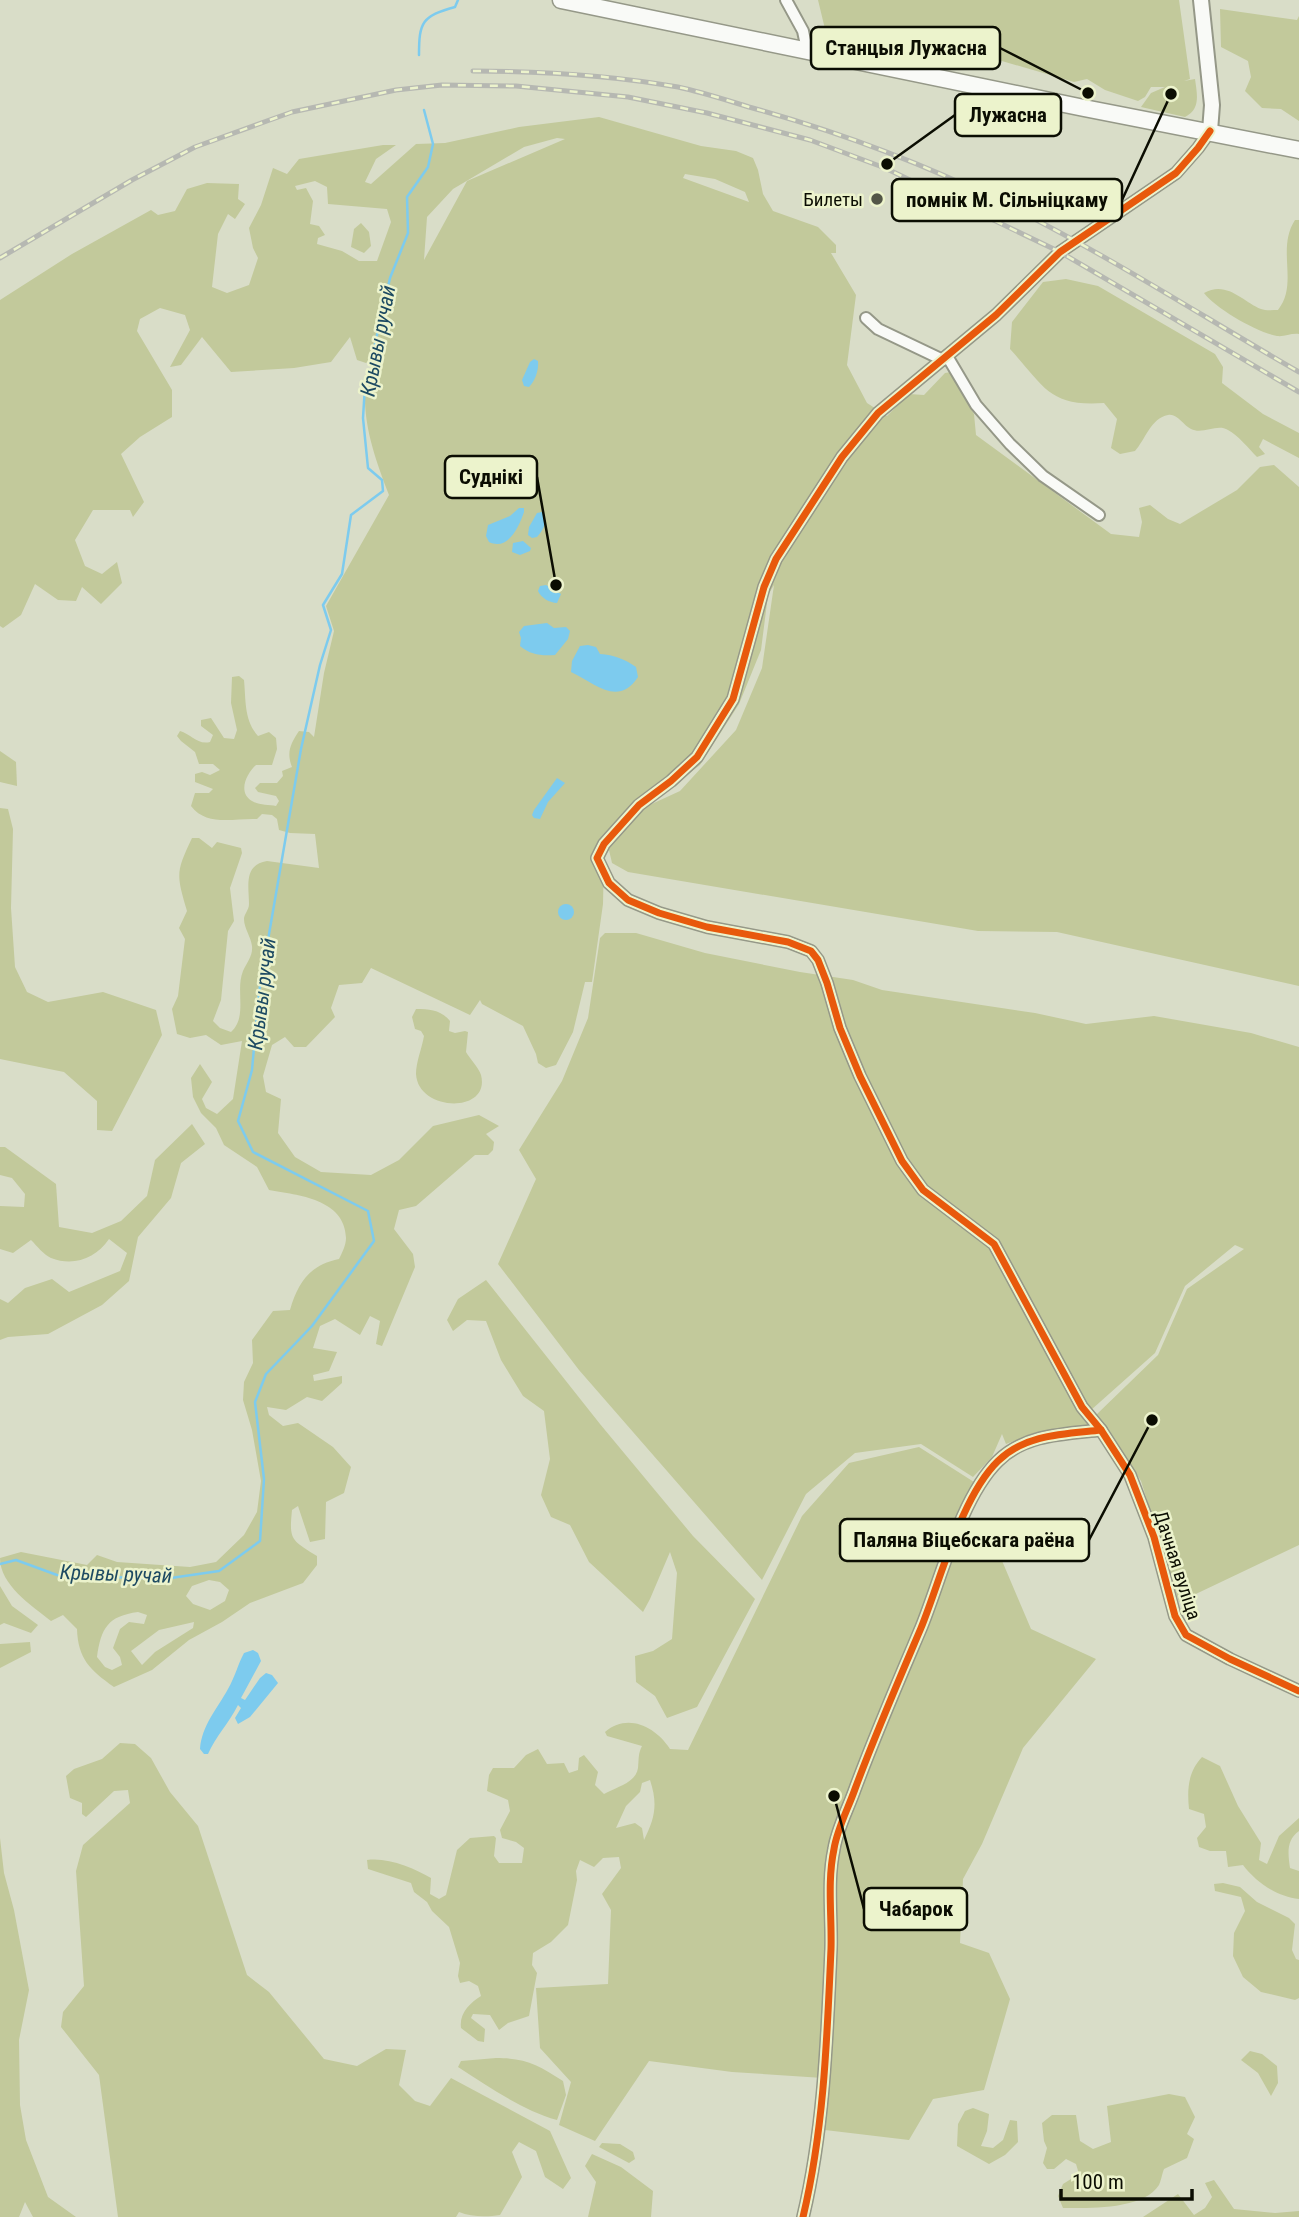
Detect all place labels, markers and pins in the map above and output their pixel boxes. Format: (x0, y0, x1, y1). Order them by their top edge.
callout: Станцыя Лужасна (811, 27, 1000, 69)
callout: Лужасна (955, 94, 1061, 136)
callout: помнік М. Сільніцкаму (892, 179, 1122, 221)
place label: Билеты (803, 188, 863, 211)
marker: Билеты (869, 191, 885, 207)
callout: Суднікі (445, 456, 537, 498)
callout: Паляна Віцебскага раёна (840, 1519, 1089, 1561)
callout: Чабарок (864, 1888, 967, 1930)

